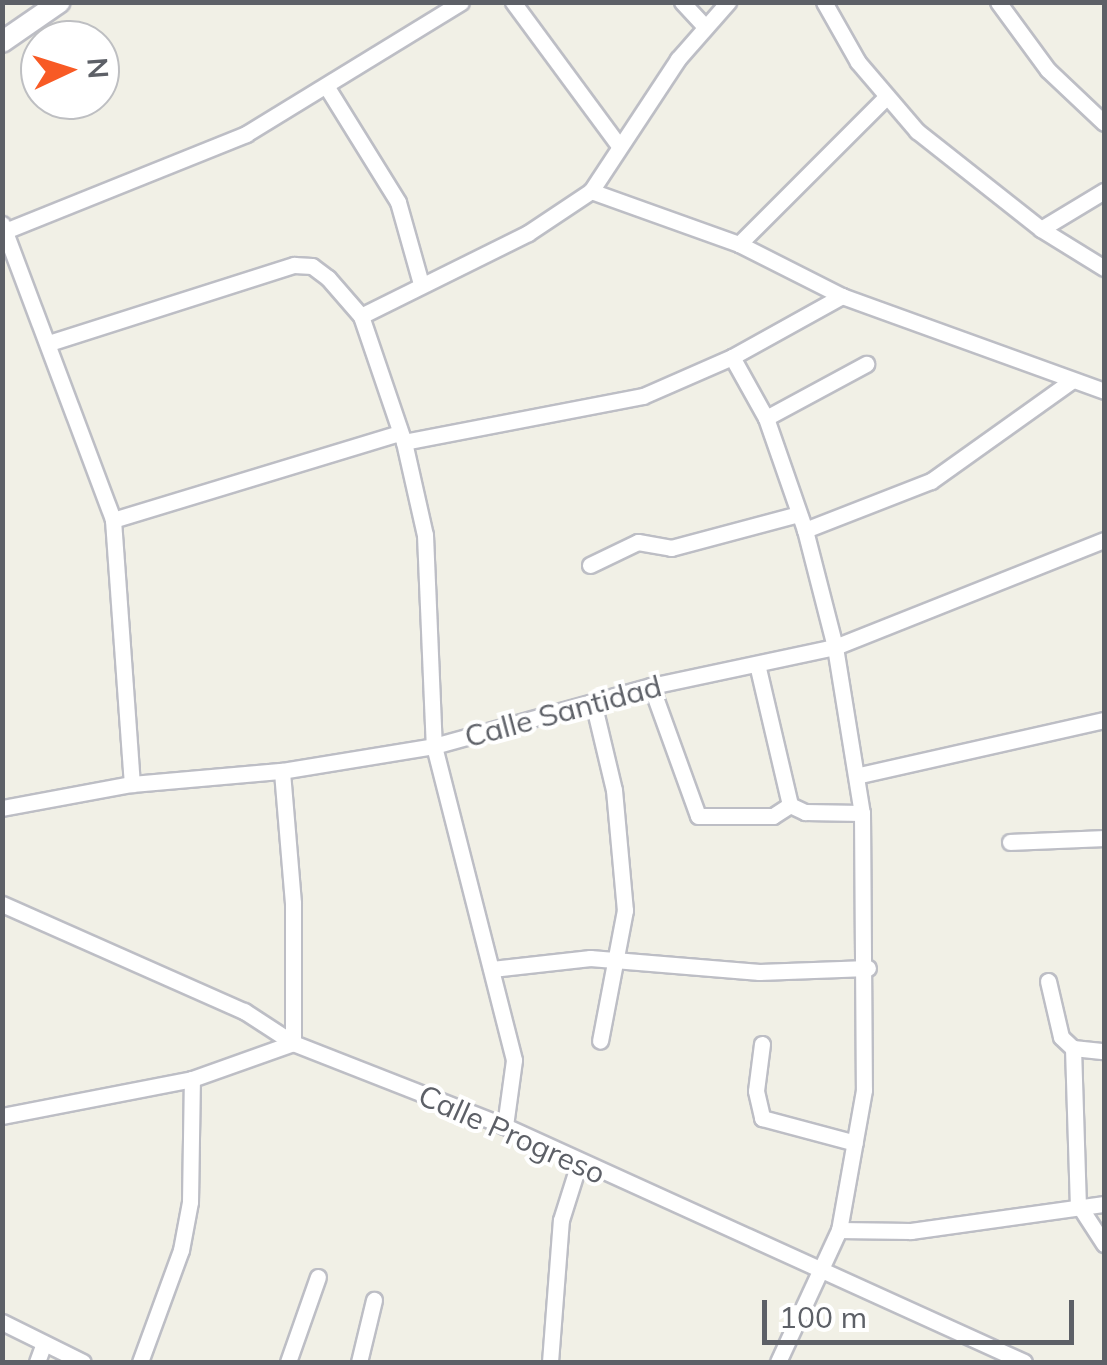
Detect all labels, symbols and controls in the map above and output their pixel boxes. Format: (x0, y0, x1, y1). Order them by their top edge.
north arrow (20, 20, 120, 120)
text: N (80, 56, 117, 80)
street label: Calle Santidad (461, 667, 665, 755)
street label: Calle Progreso (413, 1077, 611, 1191)
scale bar (767, 1280, 1080, 1342)
text: 100 m (779, 1298, 867, 1336)

